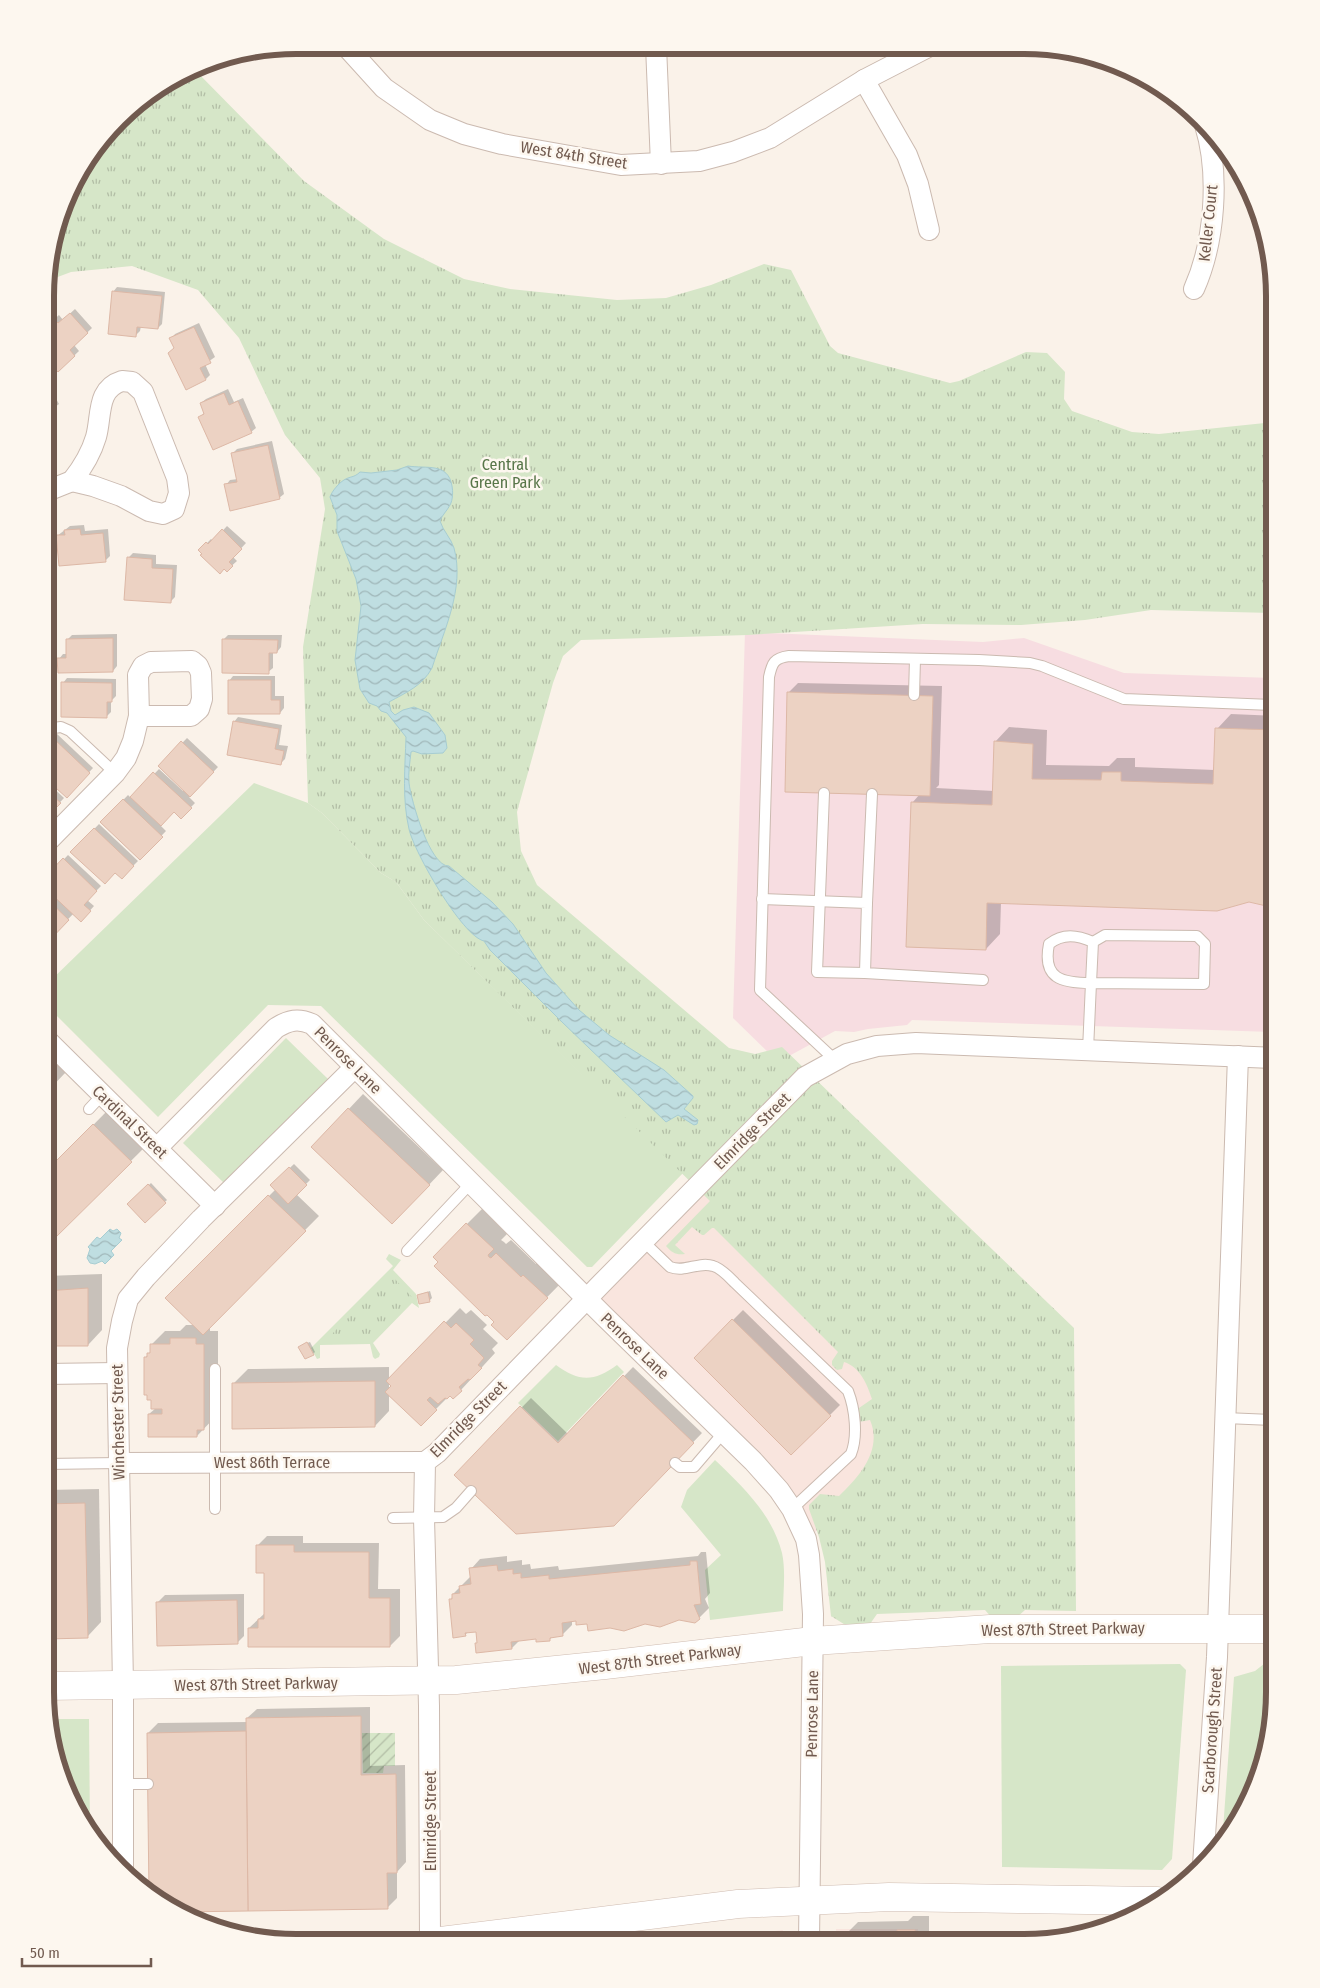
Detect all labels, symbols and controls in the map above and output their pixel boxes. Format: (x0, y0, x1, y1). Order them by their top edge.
street label: West 84th Street (519, 137, 630, 173)
street label: Keller Court (1195, 183, 1222, 262)
park label: Central Green Park (470, 455, 541, 492)
street label: Penrose Lane (310, 1022, 386, 1098)
street label: Cardinal Street (89, 1081, 172, 1163)
street label: Elmridge Street (710, 1088, 795, 1173)
street label: Penrose Lane (597, 1309, 673, 1383)
street label: Winchester Street (107, 1363, 129, 1480)
street label: Elmridge Street (426, 1376, 511, 1461)
street label: West 86th Terrace (214, 1453, 330, 1472)
street label: West 87th Street Parkway (981, 1618, 1146, 1640)
street label: West 87th Street Parkway (578, 1639, 743, 1678)
street label: Scarborough Street (1198, 1666, 1226, 1793)
street label: Penrose Lane (802, 1670, 822, 1758)
street label: West 87th Street Parkway (174, 1673, 339, 1695)
street label: Elmridge Street (421, 1770, 440, 1871)
scale bar (22, 1936, 151, 1968)
text: 50 m (30, 1944, 60, 1962)

